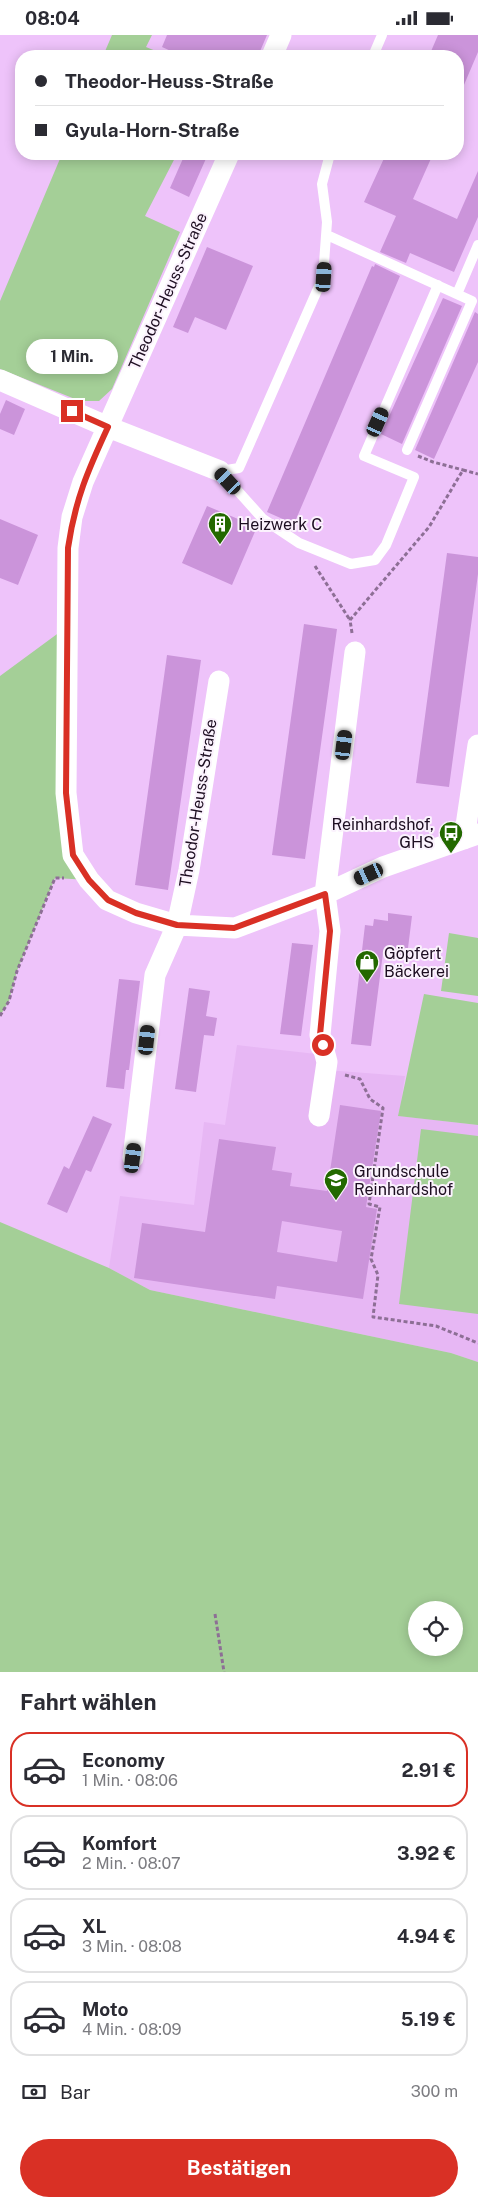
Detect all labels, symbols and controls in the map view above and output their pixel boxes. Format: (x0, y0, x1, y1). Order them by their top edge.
text: 08:04 (25, 7, 80, 29)
text: Theodor-Heuss-Straße (65, 70, 274, 92)
text: Gyula-Horn-Straße (65, 119, 239, 141)
street label: Theodor-Heuss-Straße (125, 210, 211, 372)
car (315, 262, 332, 292)
callout: 1 Min. (26, 339, 118, 373)
text: 1 Min. (50, 347, 94, 366)
route end (61, 400, 83, 422)
car (365, 405, 390, 439)
car (212, 465, 243, 497)
building icon: Heizwerk C (207, 511, 233, 545)
place label: Heizwerk C (238, 515, 322, 534)
street label: Theodor-Heuss-Straße (175, 718, 221, 888)
car (334, 729, 353, 761)
place label: Reinhardshof, GHS (331, 815, 434, 852)
bus stop icon: Reinhardshof, GHS (438, 820, 464, 854)
car (352, 861, 385, 887)
place label: Göpfert Bäckerei (384, 944, 449, 981)
shop icon: Göpfert Bäckerei (354, 949, 380, 983)
car (137, 1024, 156, 1056)
route start (312, 1034, 334, 1056)
car (123, 1142, 142, 1174)
place label: Grundschule Reinhardshof (354, 1162, 453, 1199)
school or university icon: Grundschule Reinhardshof (323, 1167, 349, 1201)
map controls (408, 1601, 463, 1656)
button: locate (408, 1601, 463, 1656)
text: Fahrt wählen (20, 1689, 157, 1715)
icon: car (22, 1747, 67, 1792)
text: Economy (82, 1749, 165, 1771)
text: 2.91 € (401, 1759, 456, 1781)
text: 1 Min. · 08:06 (82, 1771, 178, 1790)
icon: car (22, 1830, 67, 1875)
text: Komfort (82, 1832, 157, 1854)
text: 3.92 € (397, 1842, 456, 1864)
text: 2 Min. · 08:07 (82, 1854, 181, 1873)
icon: car (22, 1913, 67, 1958)
text: XL (82, 1915, 107, 1937)
text: 4.94 € (397, 1925, 456, 1947)
text: 3 Min. · 08:08 (82, 1937, 182, 1956)
icon: car (22, 1996, 67, 2041)
text: Moto (82, 1998, 128, 2020)
text: 5.19 € (401, 2008, 456, 2030)
text: 4 Min. · 08:09 (82, 2020, 182, 2039)
icon: cash (20, 2078, 48, 2106)
text: Bar (60, 2081, 91, 2103)
text: 300 m (411, 2082, 458, 2101)
button: Bestätigen (20, 2139, 458, 2197)

